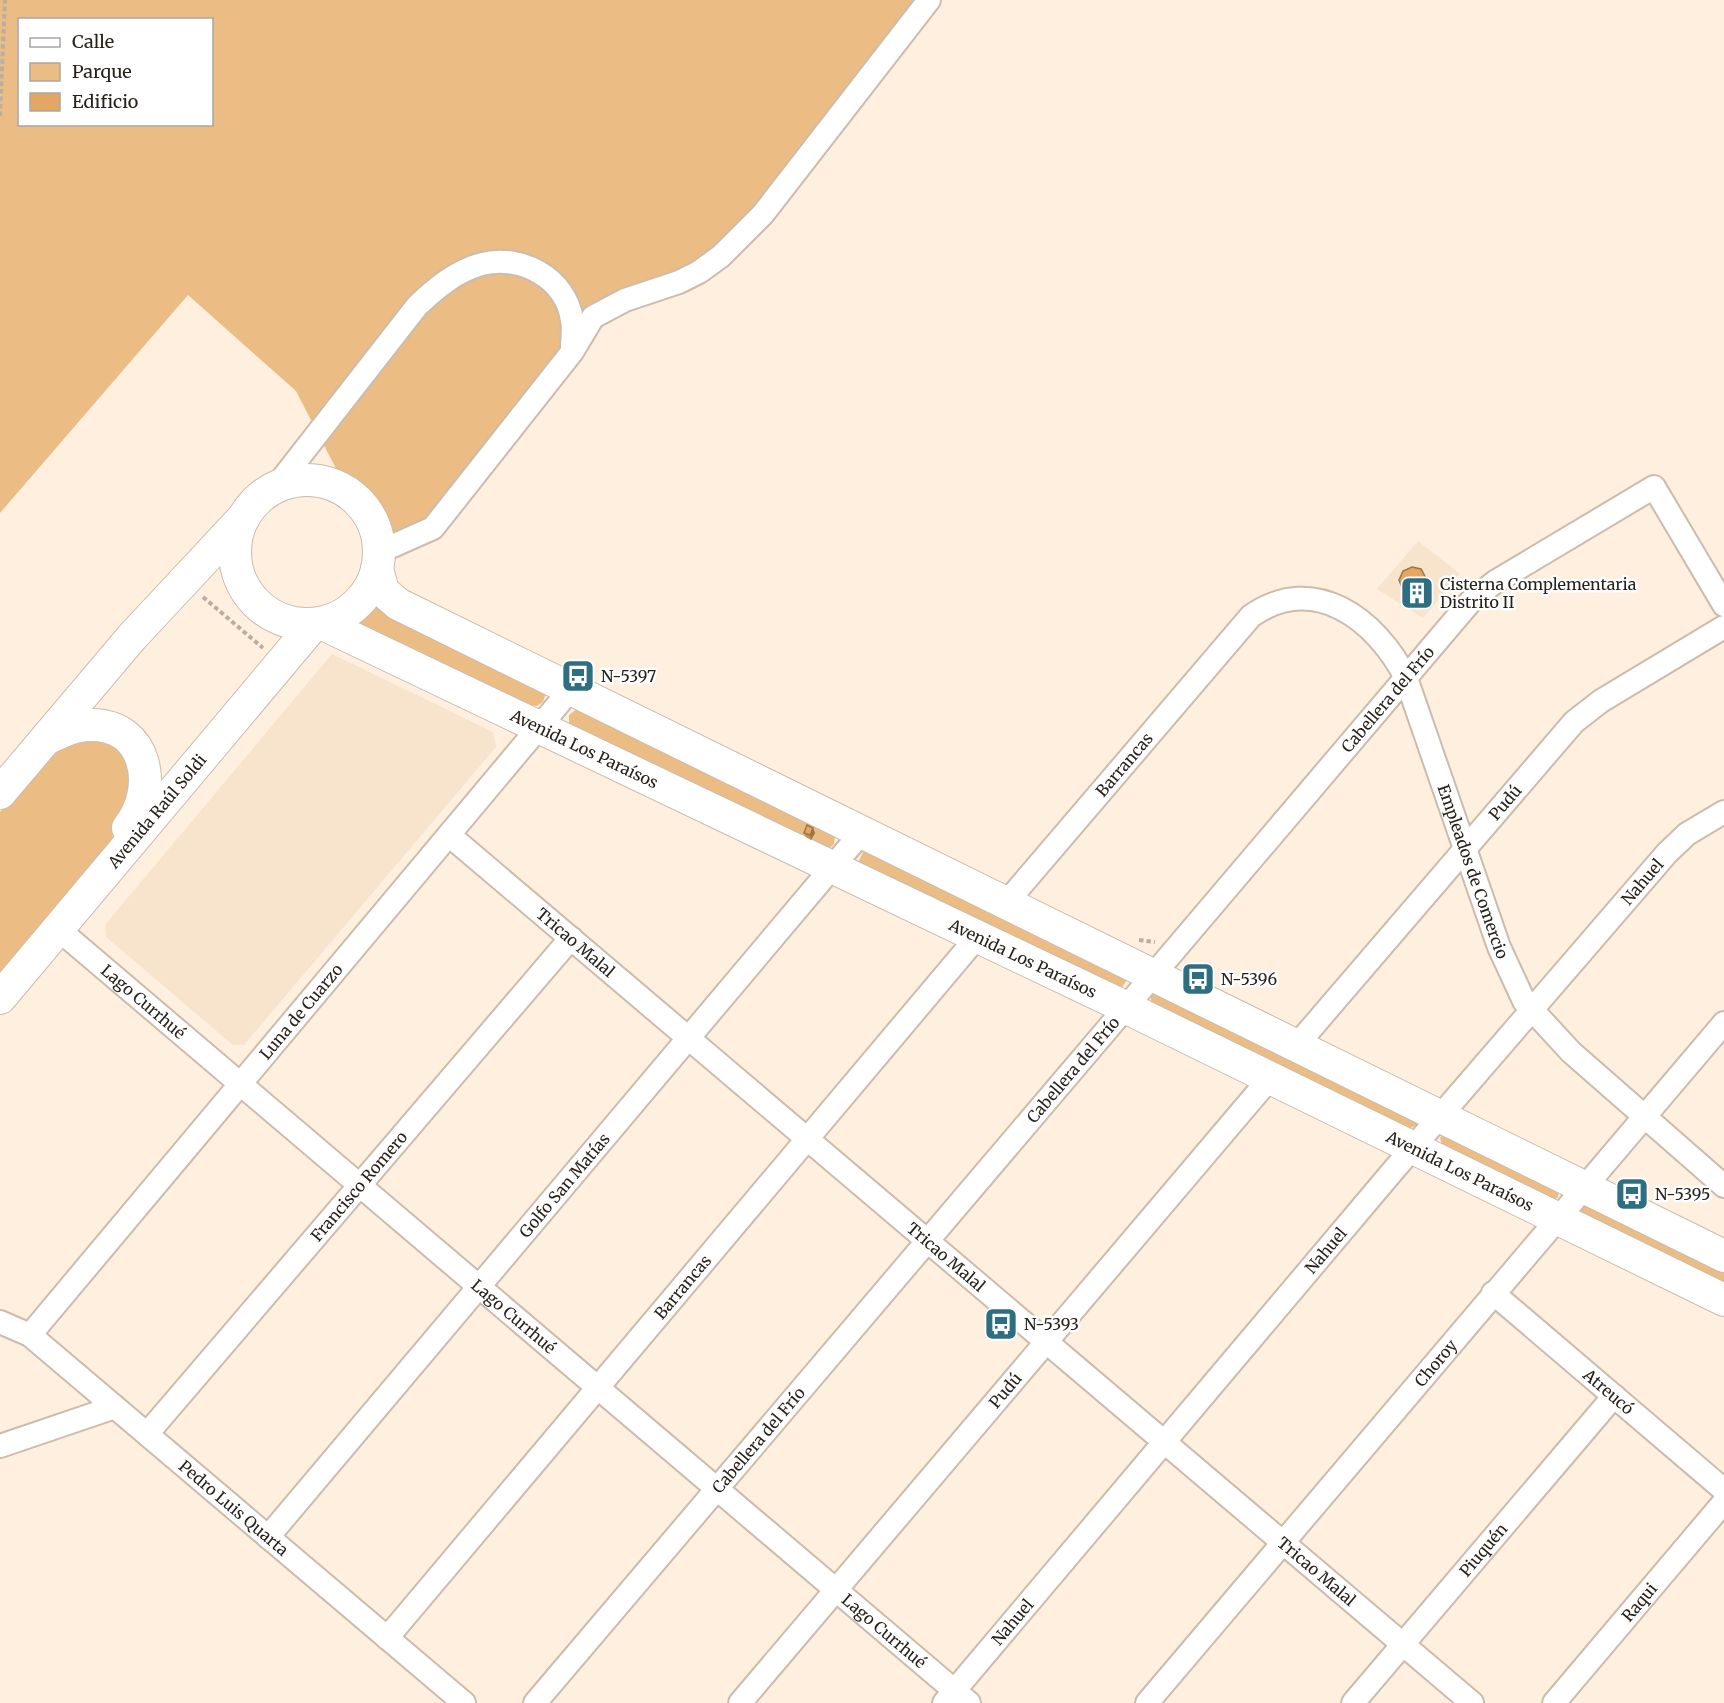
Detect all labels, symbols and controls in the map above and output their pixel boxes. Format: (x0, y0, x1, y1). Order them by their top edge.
legend (18, 18, 213, 126)
text: Calle (72, 30, 114, 53)
text: Parque (72, 60, 132, 83)
text: Edificio (72, 90, 138, 113)
place label: Cisterna Complementaria Distrito II (1440, 574, 1637, 612)
building icon: Cisterna Complementaria Distrito II (1399, 575, 1435, 611)
street label: Cabellera del Frío (1337, 642, 1438, 756)
bus stop icon: N-5397 (560, 658, 596, 694)
place label: N-5397 (601, 666, 656, 686)
street label: Avenida Los Paraísos (507, 705, 662, 793)
street label: Barrancas (1091, 728, 1157, 801)
street label: Avenida Raúl Soldi (103, 750, 210, 873)
street label: Pudú (1484, 781, 1526, 824)
street label: Empleados de Comercio (1434, 782, 1513, 962)
street label: Nahuel (1617, 855, 1668, 909)
street label: Tricao Malal (532, 904, 619, 981)
street label: Avenida Los Paraísos (945, 914, 1100, 1002)
street label: Lago Currhué (97, 960, 190, 1043)
street label: Luna de Cuarzo (255, 960, 347, 1063)
bus stop icon: N-5396 (1180, 961, 1216, 997)
place label: N-5396 (1221, 969, 1277, 989)
street label: Cabellera del Frío (1022, 1012, 1124, 1127)
street label: Avenida Los Paraísos (1382, 1126, 1537, 1215)
street label: Francisco Romero (306, 1127, 411, 1245)
street label: Golfo San Matías (515, 1129, 614, 1241)
bus stop icon: N-5395 (1614, 1176, 1650, 1212)
place label: N-5395 (1655, 1184, 1710, 1204)
street label: Tricao Malal (903, 1218, 989, 1296)
street label: Nahuel (1301, 1223, 1351, 1278)
street label: Barrancas (650, 1251, 715, 1323)
street label: Lago Currhué (467, 1275, 560, 1358)
bus stop icon: N-5393 (983, 1306, 1019, 1342)
place label: N-5393 (1024, 1314, 1079, 1334)
street label: Choroy (1410, 1335, 1462, 1391)
street label: Atreucó (1579, 1364, 1638, 1419)
street label: Pudú (985, 1369, 1026, 1412)
street label: Cabellera del Frío (708, 1383, 809, 1497)
street label: Pedro Luis Quarta (175, 1456, 293, 1560)
street label: Piuquén (1455, 1519, 1512, 1581)
street label: Tricao Malal (1274, 1532, 1360, 1610)
street label: Raqui (1617, 1579, 1661, 1626)
street label: Lago Currhué (838, 1589, 930, 1672)
street label: Nahuel (987, 1595, 1038, 1649)

